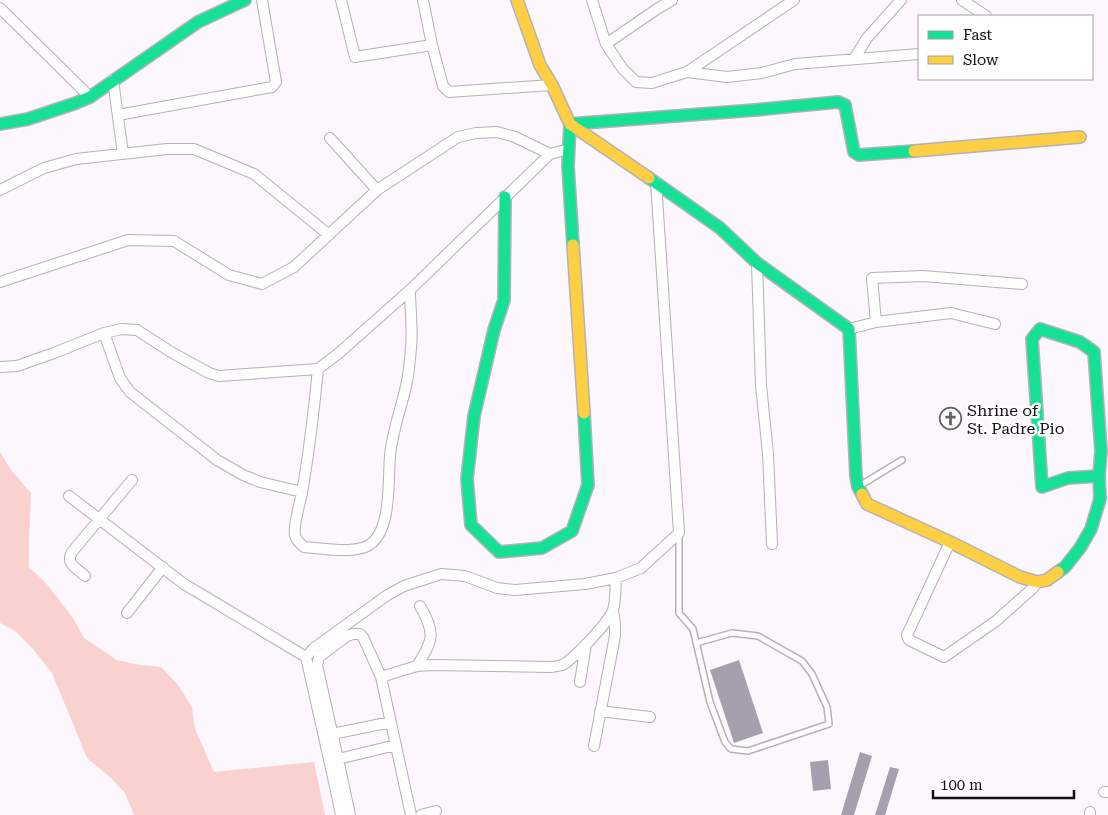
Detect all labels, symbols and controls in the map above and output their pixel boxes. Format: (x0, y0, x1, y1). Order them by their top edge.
legend (918, 15, 1093, 80)
text: Fast (963, 26, 993, 44)
text: Slow (963, 51, 999, 69)
place label: Shrine of St. Padre Pio (967, 401, 1065, 438)
church icon: Shrine of St. Padre Pio (939, 407, 963, 431)
scale bar (933, 768, 1074, 800)
text: 100 m (940, 776, 983, 794)

